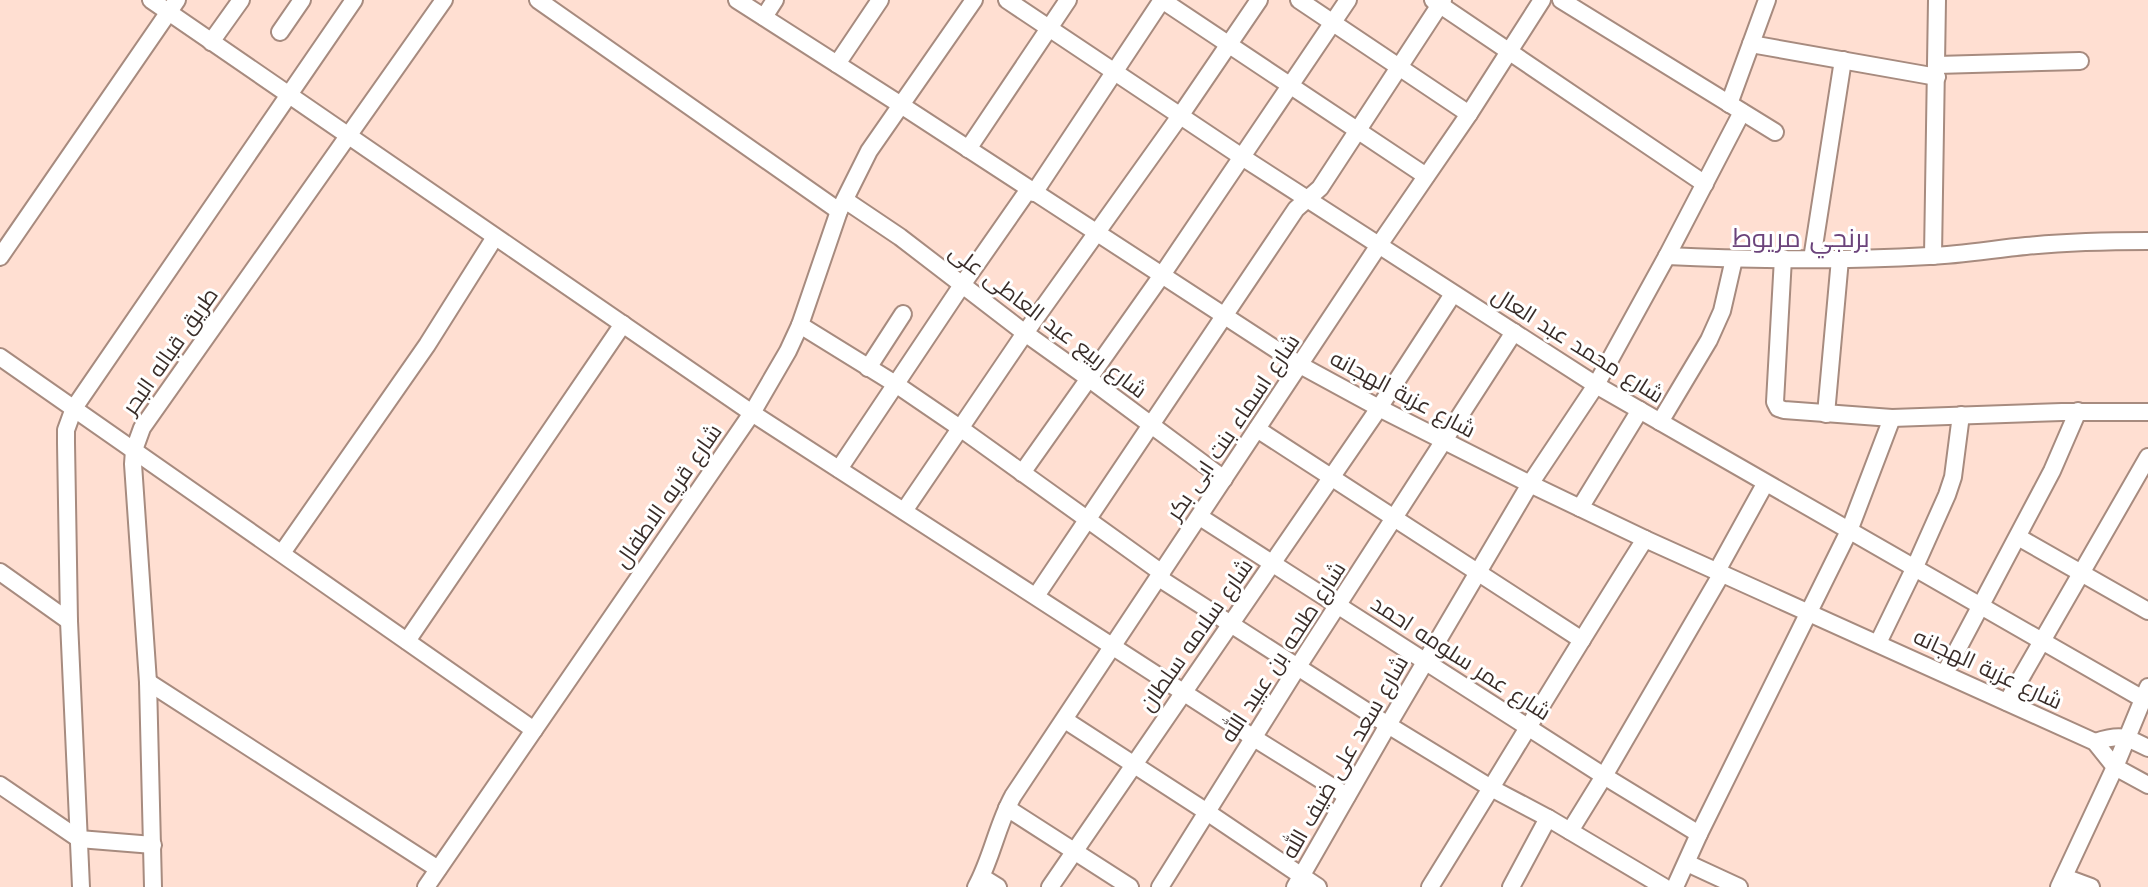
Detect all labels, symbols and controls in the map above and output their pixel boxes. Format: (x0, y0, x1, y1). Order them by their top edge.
district label: برنجي مريوط (1732, 223, 1870, 259)
street label: شارع ربيع عبد العاطى على (943, 239, 1151, 405)
street label: شارع محمد عبد العال (1487, 282, 1668, 410)
street label: طريق قباله البحر (116, 283, 224, 421)
street label: شارع اسماء بنت ابى بكر (1160, 329, 1306, 527)
street label: شارع عزبة الهجانه (1325, 345, 1480, 445)
street label: شارع قريه الاطفال (609, 419, 729, 574)
street label: شارع سلامه سلطان (1134, 554, 1259, 717)
street label: شارع طلحه بن عبيد الله (1214, 556, 1352, 748)
street label: شارع عمر سلومه احمد (1366, 591, 1555, 727)
street label: شارع عزبة الهجانه (1909, 624, 2066, 716)
street label: شارع سعد على ضيف الله (1275, 650, 1415, 864)

